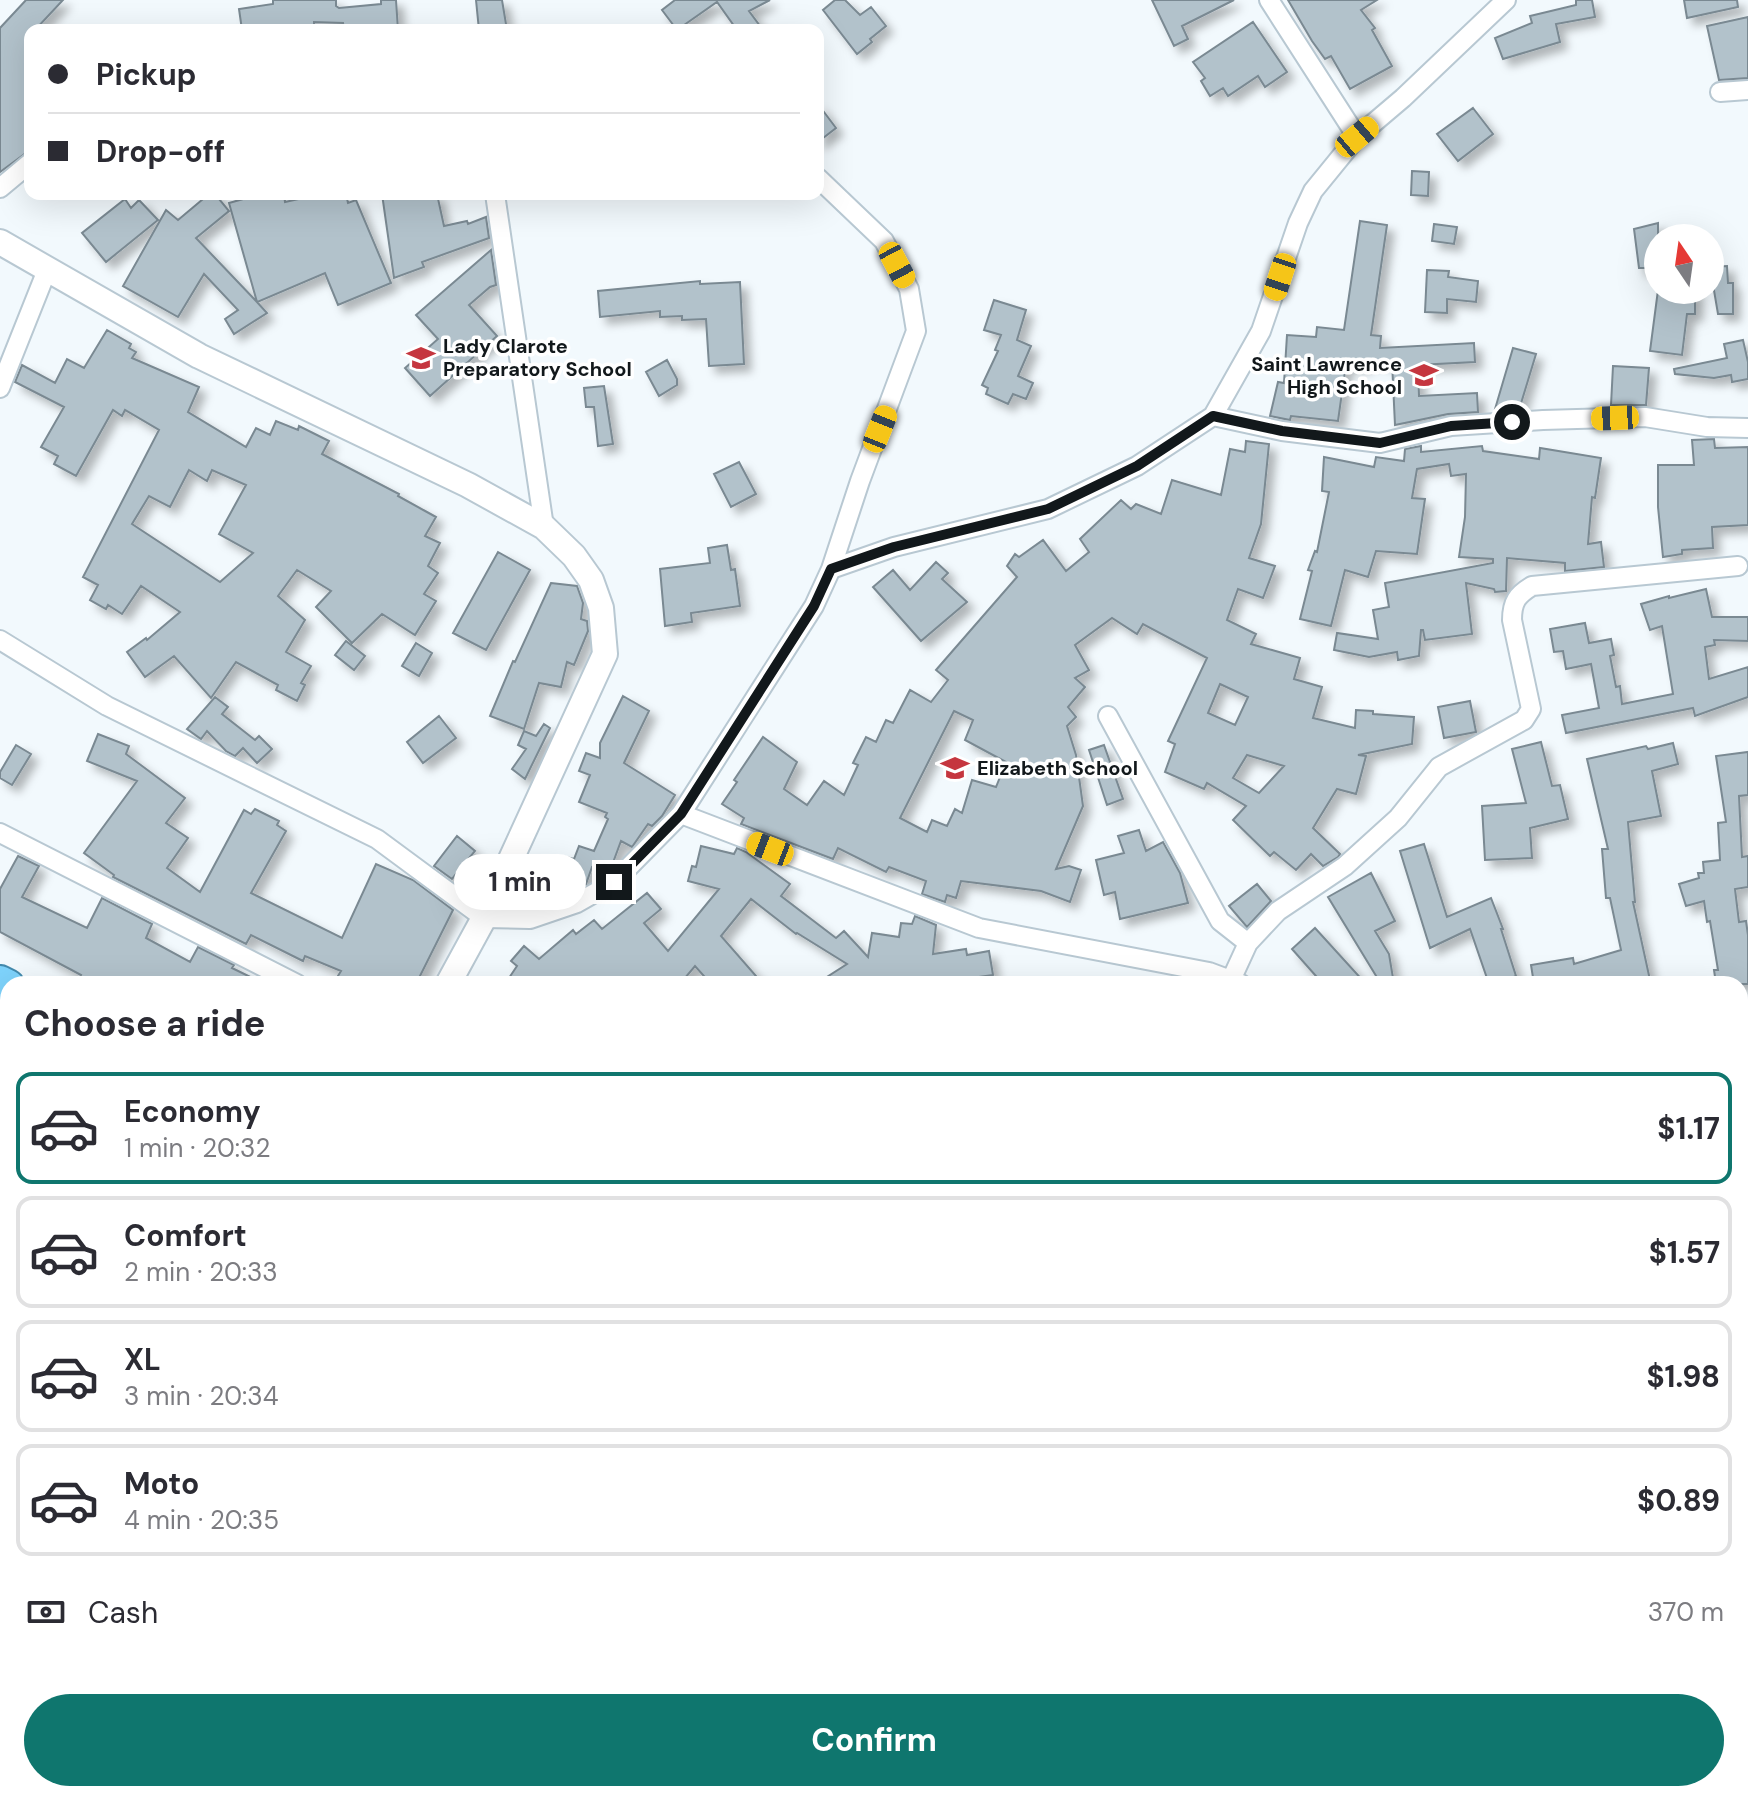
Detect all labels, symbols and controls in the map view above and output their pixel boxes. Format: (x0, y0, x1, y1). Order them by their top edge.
text: Pickup (96, 55, 196, 94)
car (1331, 112, 1383, 162)
text: Drop-off (96, 132, 225, 171)
north arrow (1644, 224, 1724, 304)
map controls (1644, 224, 1724, 304)
car (875, 238, 919, 292)
car (1261, 250, 1299, 304)
place label: Lady Clarote Preparatory School (443, 333, 632, 382)
school or university icon: Lady Clarote Preparatory School (406, 343, 436, 373)
place label: Saint Lawrence High School (1251, 351, 1402, 400)
school or university icon: Saint Lawrence High School (1409, 360, 1439, 390)
car (860, 402, 900, 456)
route start (1494, 404, 1530, 440)
car (1591, 405, 1639, 431)
school or university icon: Elizabeth School (940, 753, 970, 783)
place label: Elizabeth School (977, 755, 1138, 781)
car (743, 829, 797, 869)
callout: 1 min (454, 854, 586, 910)
route end (596, 864, 632, 900)
text: 1 min (488, 865, 552, 899)
text: Choose a ride (24, 1000, 265, 1047)
icon: car (28, 1092, 100, 1164)
text: Economy (124, 1092, 261, 1131)
text: $1.17 (1657, 1109, 1720, 1148)
text: 1 min · 20:32 (124, 1131, 270, 1165)
icon: car (28, 1216, 100, 1288)
text: Comfort (124, 1216, 247, 1255)
text: $1.57 (1649, 1233, 1720, 1272)
text: 2 min · 20:33 (124, 1255, 278, 1289)
icon: car (28, 1340, 100, 1412)
text: XL (124, 1340, 161, 1379)
text: $1.98 (1646, 1357, 1720, 1396)
text: 3 min · 20:34 (124, 1379, 279, 1413)
icon: car (28, 1464, 100, 1536)
text: Moto (124, 1464, 199, 1503)
text: $0.89 (1637, 1481, 1720, 1520)
text: 4 min · 20:35 (124, 1503, 279, 1537)
icon: cash (24, 1590, 68, 1634)
text: Cash (88, 1593, 158, 1632)
text: 370 m (1648, 1595, 1724, 1629)
button: Confirm (24, 1694, 1724, 1786)

